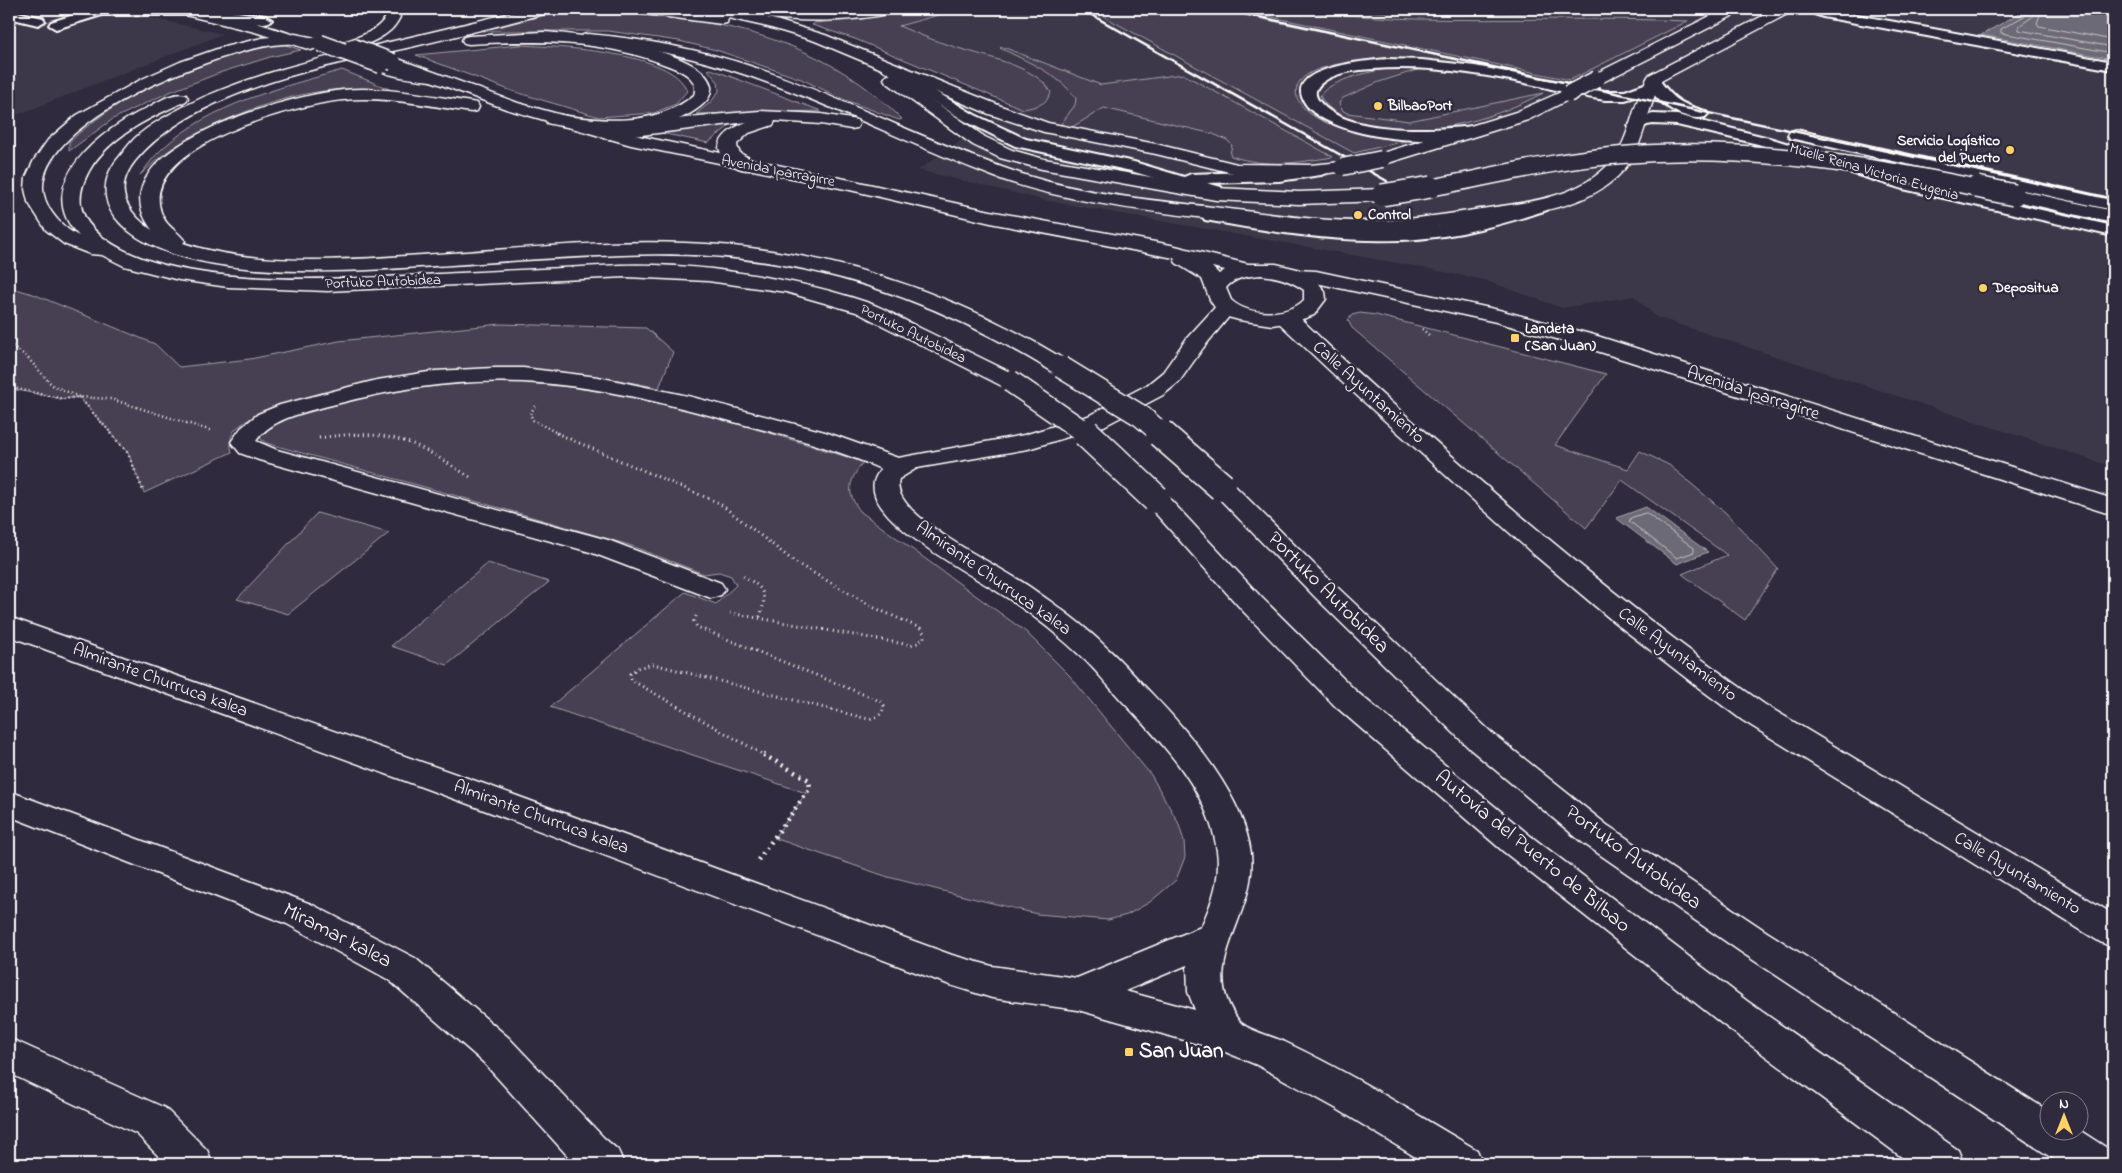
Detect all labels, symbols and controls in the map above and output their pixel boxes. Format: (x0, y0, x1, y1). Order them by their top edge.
place label: BilbaoPort (1387, 95, 1453, 117)
marker: BilbaoPort (1372, 100, 1384, 112)
place label: Servicio Logístico del Puerto (1897, 130, 2000, 169)
street label: Muelle Reina Victoria Eugenia (1786, 137, 1961, 208)
marker: Servicio Logístico del Puerto (2004, 144, 2016, 156)
street label: Avenida Iparragirre (719, 149, 837, 194)
place label: Control (1368, 204, 1411, 226)
marker: Control (1352, 209, 1364, 221)
street label: Portuko Autobidea (325, 269, 441, 295)
place label: Depositua (1992, 277, 2059, 299)
marker: Depositua (1977, 282, 1989, 294)
street label: Portuko Autobidea (856, 299, 970, 369)
place label: Landeta (San Juan) (1524, 318, 1597, 357)
marker: Landeta (San Juan) (1509, 332, 1521, 344)
street label: Calle Ayuntamiento (1306, 335, 1430, 451)
street label: Avenida Iparragirre (1683, 360, 1824, 429)
street label: Almirante Churruca kalea (910, 515, 1076, 643)
street label: Portuko Autobidea (1260, 525, 1396, 661)
street label: Calle Ayuntamiento (1612, 601, 1742, 709)
street label: Almirante Churruca kalea (69, 637, 251, 725)
street label: Autovía del Puerto de Bilbao (1428, 763, 1637, 941)
street label: Almirante Churruca kalea (450, 774, 632, 862)
street label: Portuko Autobidea (1559, 798, 1707, 918)
street label: Calle Ayuntamiento (1949, 826, 2085, 922)
street label: Miramar kalea (277, 896, 397, 976)
place label: San Juan (1139, 1037, 1223, 1067)
marker: San Juan (1123, 1046, 1135, 1058)
north arrow (2040, 1090, 2090, 1140)
text: N (2059, 1094, 2069, 1115)

